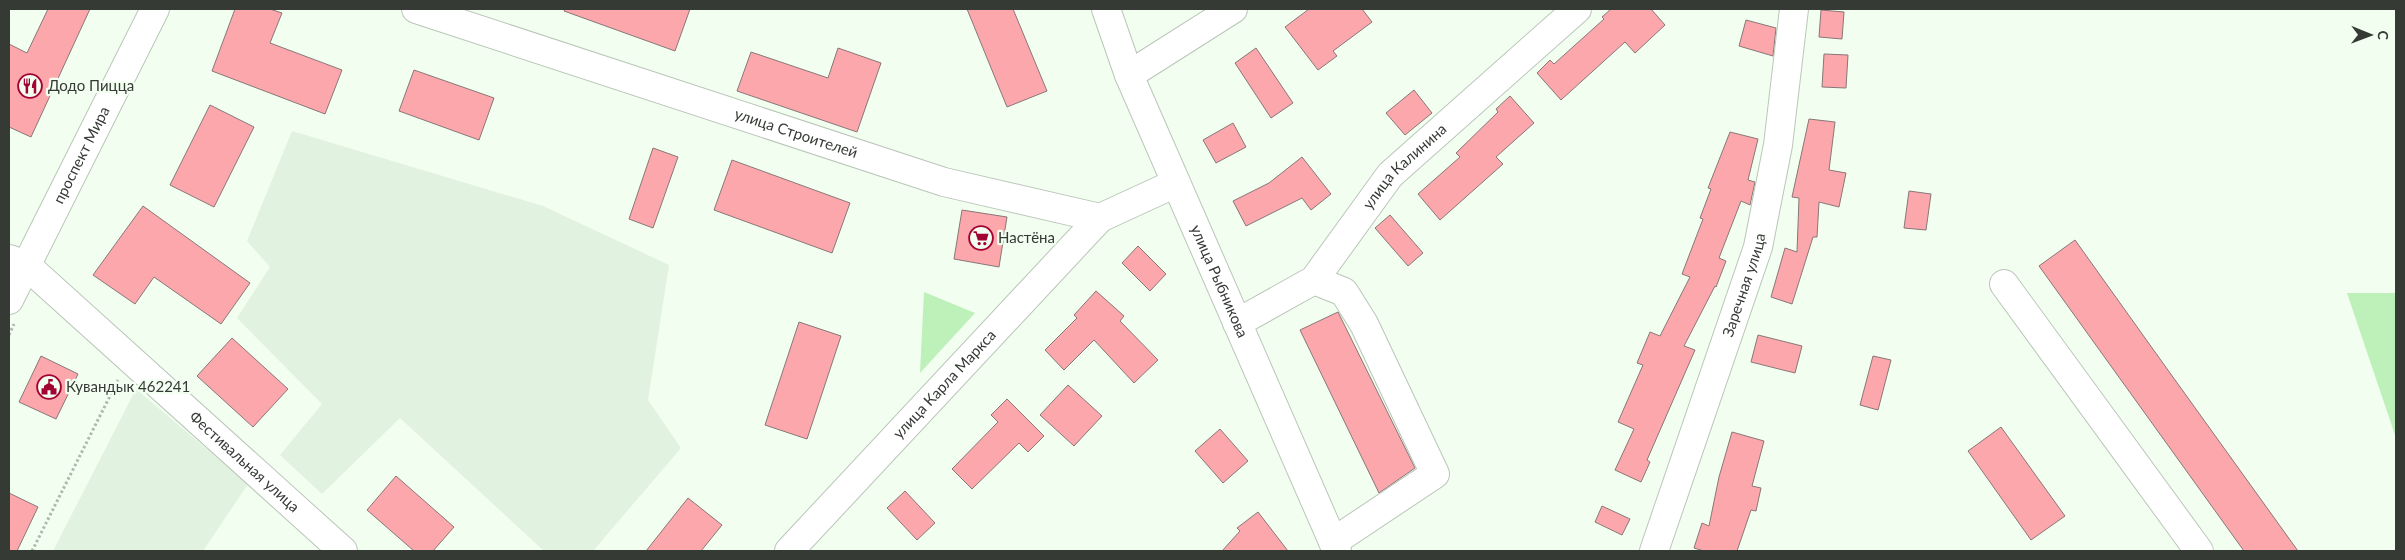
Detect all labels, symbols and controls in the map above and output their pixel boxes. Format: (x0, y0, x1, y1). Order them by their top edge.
north arrow (2345, 10, 2395, 60)
text: С (2375, 30, 2392, 41)
restaurant icon: Додо Пицца (17, 73, 43, 99)
place label: Додо Пицца (48, 76, 134, 94)
street label: проспект Мира (49, 103, 113, 206)
street label: улица Строителей (733, 104, 860, 161)
street label: улица Калинина (1358, 119, 1450, 212)
street label: улица Рыбникова (1188, 222, 1253, 340)
supermarket icon: Настёна (968, 225, 994, 251)
place label: Настёна (998, 228, 1055, 246)
street label: Заречная улица (1718, 232, 1769, 339)
street label: улица Карла Маркса (889, 326, 999, 442)
public building icon: Кувандык 462241 (36, 374, 62, 400)
place label: Кувандык 462241 (66, 377, 190, 395)
street label: Фестивальная улица (186, 407, 304, 515)

